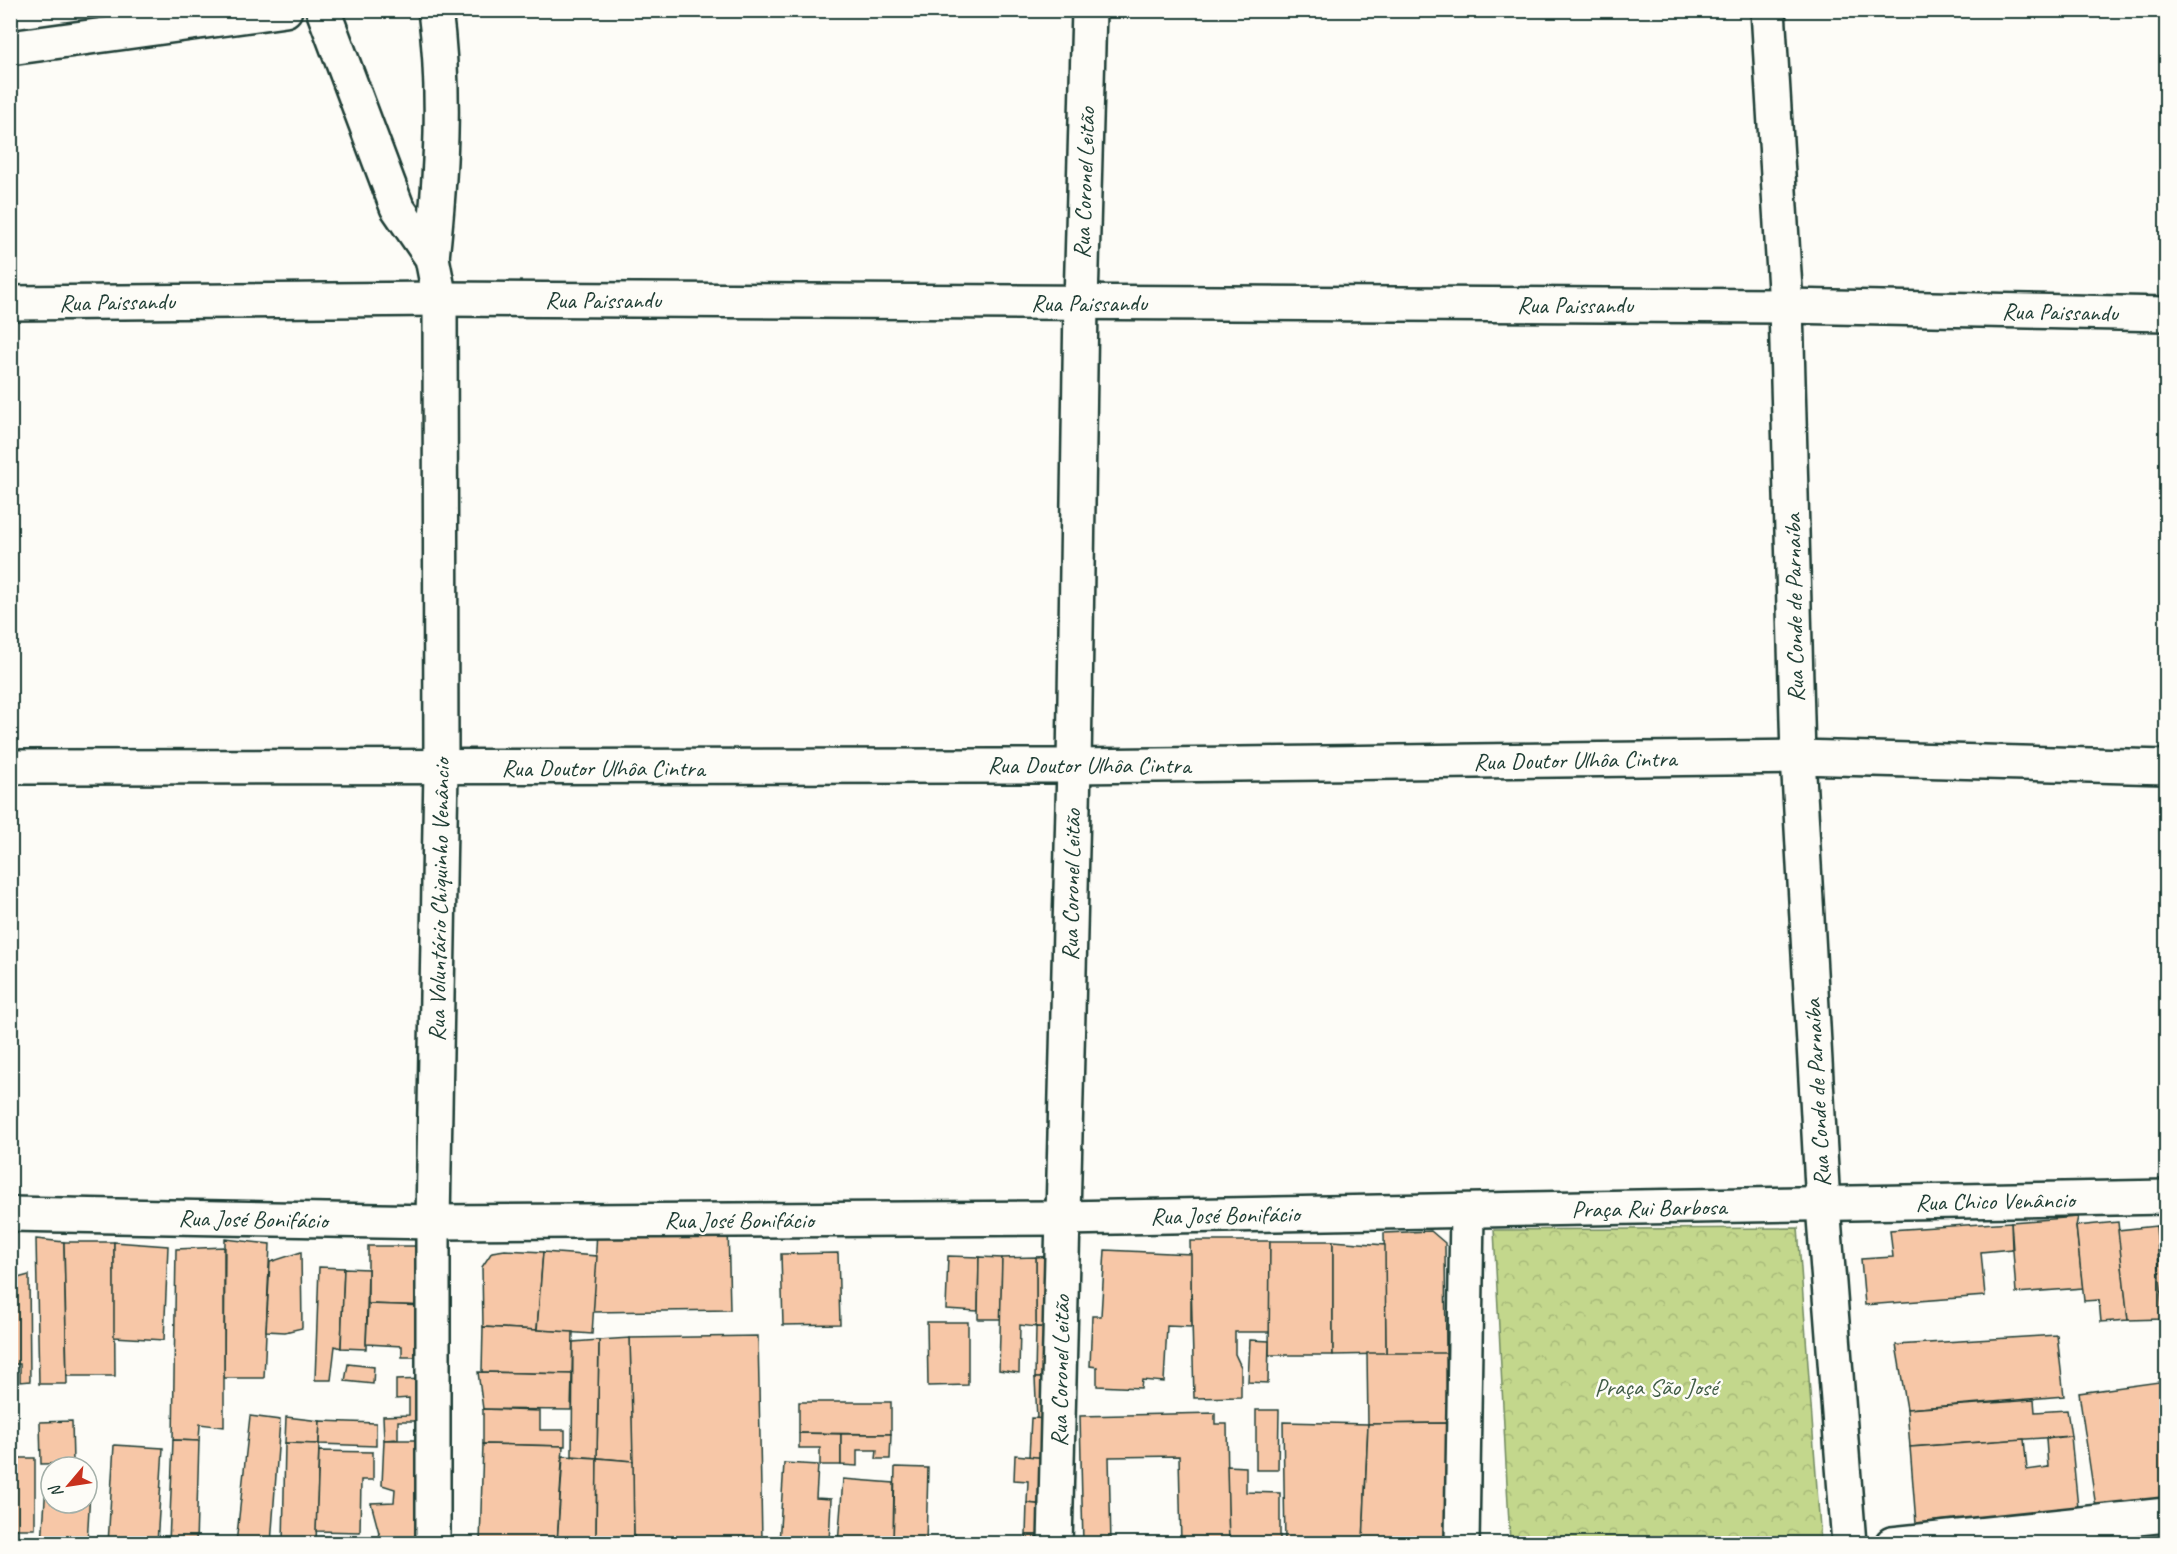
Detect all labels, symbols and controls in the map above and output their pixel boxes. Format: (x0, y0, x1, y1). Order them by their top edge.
street label: Rua Coronel Leitão (1066, 105, 1102, 259)
street label: Rua Paissandu (545, 285, 663, 315)
street label: Rua Paissandu (59, 286, 177, 318)
street label: Rua Paissandu (1031, 288, 1149, 318)
street label: Rua Paissandu (1517, 290, 1635, 320)
street label: Rua Paissandu (2002, 296, 2120, 328)
street label: Rua Conde de Parnaíba (1777, 512, 1811, 703)
street label: Rua Doutor Ulhôa Cintra (1473, 743, 1679, 777)
street label: Rua Doutor Ulhôa Cintra (987, 750, 1193, 780)
street label: Rua Doutor Ulhôa Cintra (501, 753, 707, 783)
street label: Rua Voluntário Chiquinho Venâncio (422, 756, 457, 1042)
street label: Rua Coronel Leitão (1055, 807, 1087, 961)
street label: Rua Conde de Parnaíba (1797, 997, 1837, 1188)
street label: Rua Chico Venâncio (1915, 1185, 2077, 1217)
street label: Praça Rui Barbosa (1571, 1192, 1729, 1224)
street label: Rua José Bonifácio (1150, 1199, 1302, 1231)
street label: Rua José Bonifácio (178, 1203, 330, 1235)
street label: Rua José Bonifácio (664, 1205, 816, 1235)
street label: Rua Coronel Leitão (1044, 1293, 1076, 1447)
park label: Praça São José (1594, 1372, 1722, 1402)
north arrow (39, 1455, 99, 1515)
text: N (44, 1480, 68, 1501)

